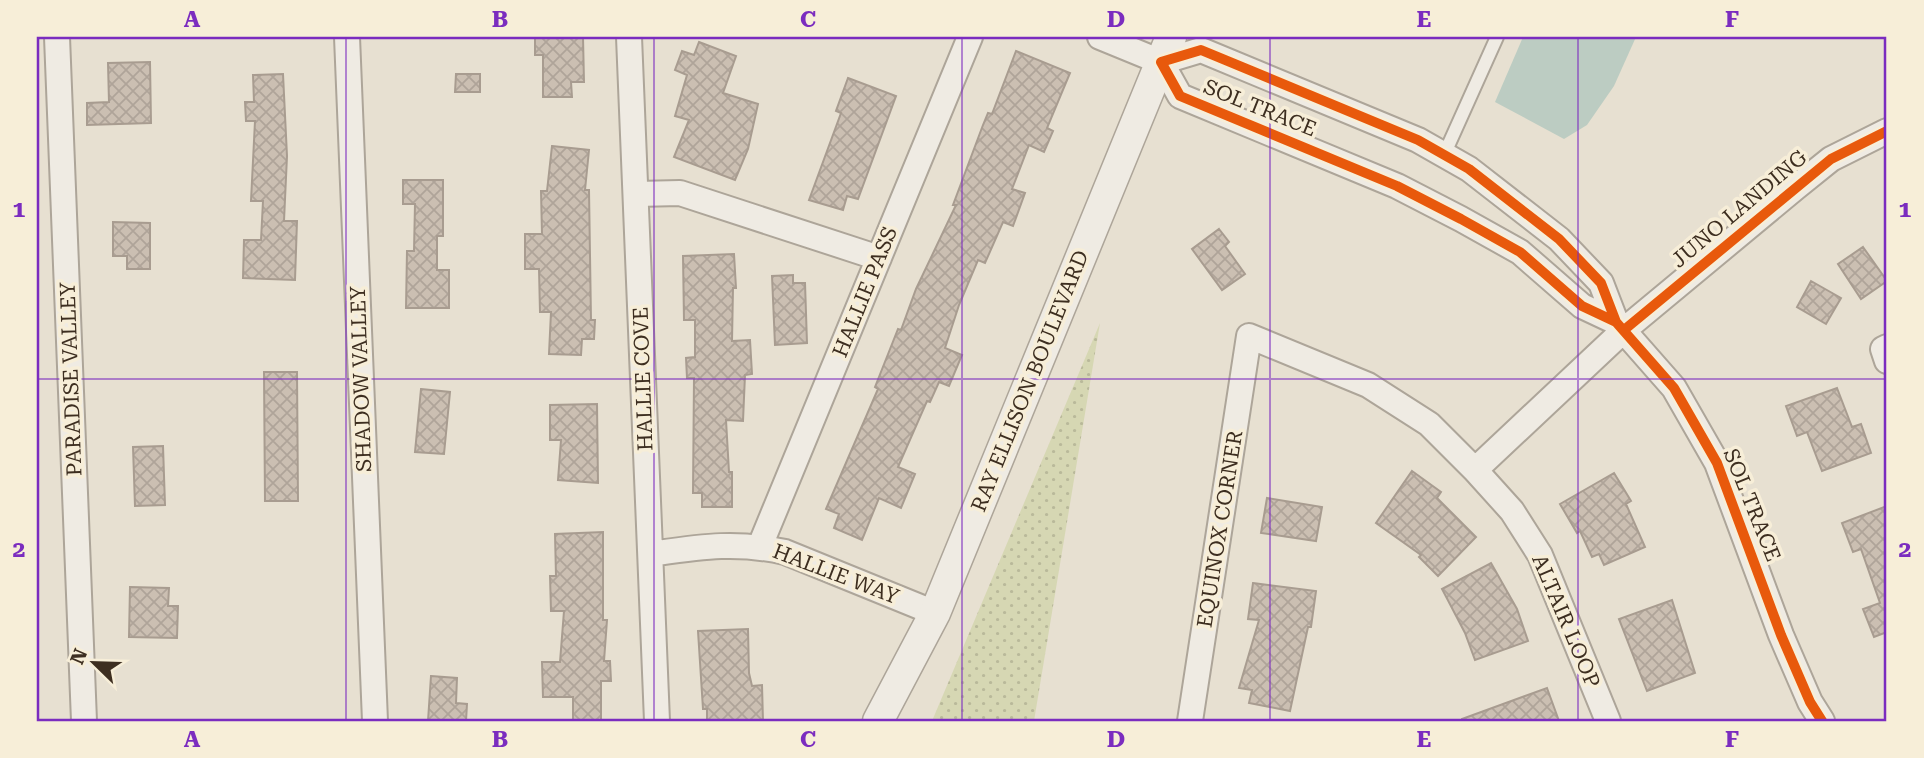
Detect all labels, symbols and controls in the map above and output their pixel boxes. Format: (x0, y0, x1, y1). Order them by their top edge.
text: A (184, 6, 201, 33)
text: B (492, 6, 508, 33)
text: C (800, 6, 816, 33)
text: D (1107, 6, 1125, 33)
text: E (1417, 6, 1431, 33)
text: F (1725, 6, 1739, 33)
street label: SOL TRACE (1200, 74, 1320, 142)
street label: JUNO LANDING (1666, 145, 1812, 273)
text: 1 (13, 196, 26, 223)
text: 1 (1899, 196, 1912, 223)
street label: HALLIE PASS (828, 223, 902, 361)
street label: RAY ELLISON BOULEVARD (966, 247, 1094, 515)
street label: PARADISE VALLEY (56, 281, 86, 477)
street label: SHADOW VALLEY (346, 285, 376, 472)
street label: HALLIE COVE (628, 306, 658, 452)
street label: EQUINOX CORNER (1193, 428, 1248, 629)
street label: SOL TRACE (1718, 445, 1786, 565)
text: 2 (13, 536, 25, 563)
text: 2 (1899, 536, 1911, 563)
street label: HALLIE WAY (770, 539, 903, 609)
street label: ALTAIR LOOP (1527, 551, 1605, 691)
north arrow (60, 628, 130, 698)
text: N (65, 645, 92, 668)
text: A (184, 726, 201, 753)
text: B (492, 726, 508, 753)
text: C (800, 726, 816, 753)
text: D (1107, 726, 1125, 753)
text: E (1417, 726, 1431, 753)
text: F (1725, 726, 1739, 753)

